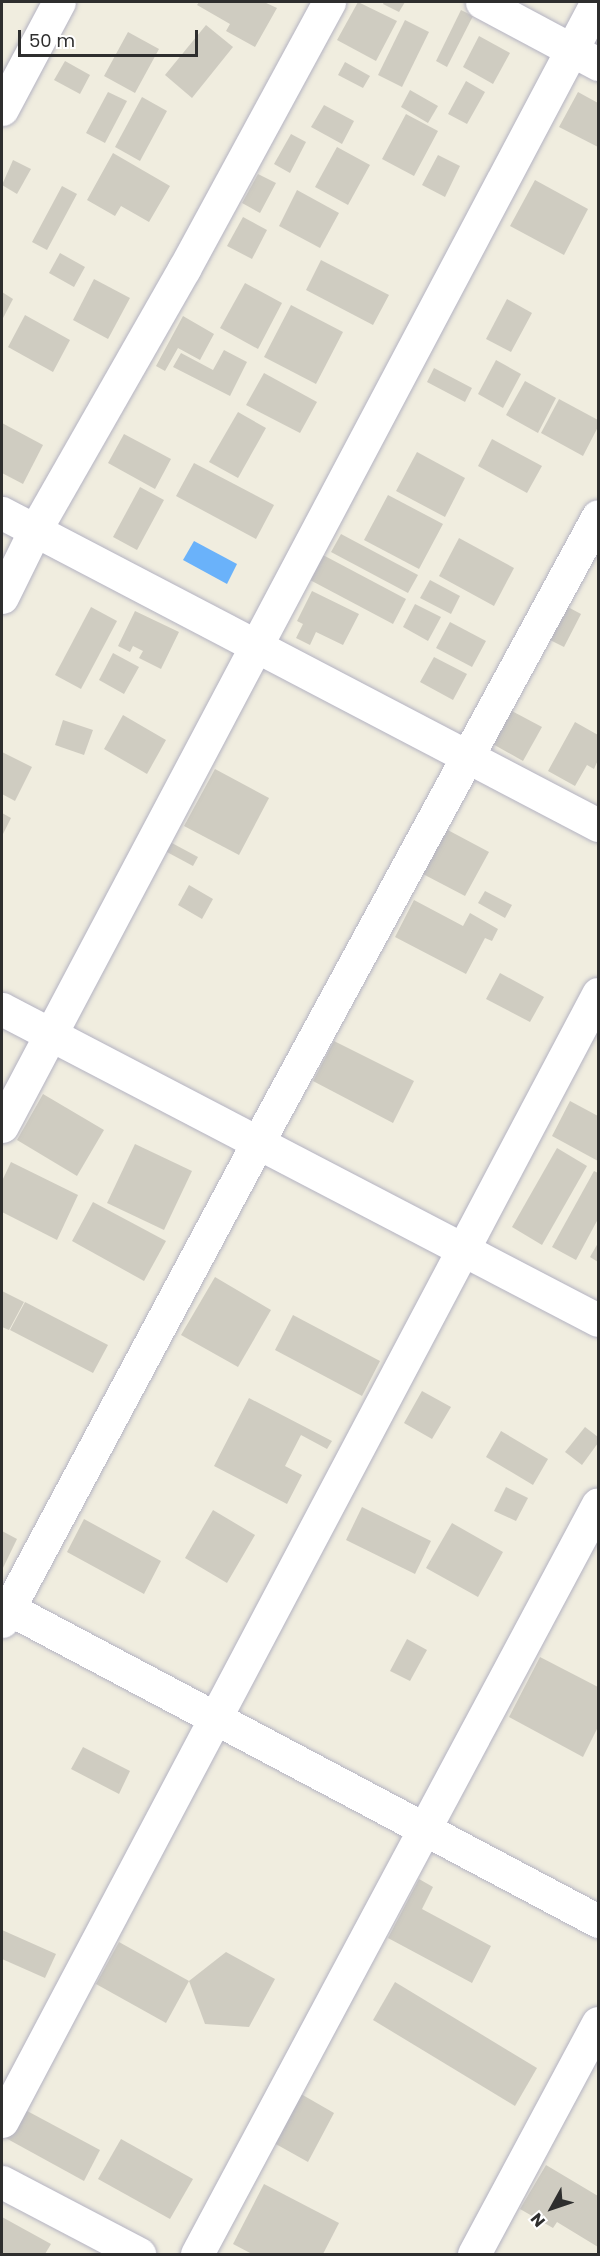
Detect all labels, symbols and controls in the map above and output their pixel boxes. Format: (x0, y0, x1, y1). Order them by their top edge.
scale bar (21, 18, 201, 56)
text: 50 m (29, 28, 75, 53)
north arrow (522, 2178, 582, 2238)
text: N (525, 2208, 551, 2232)

